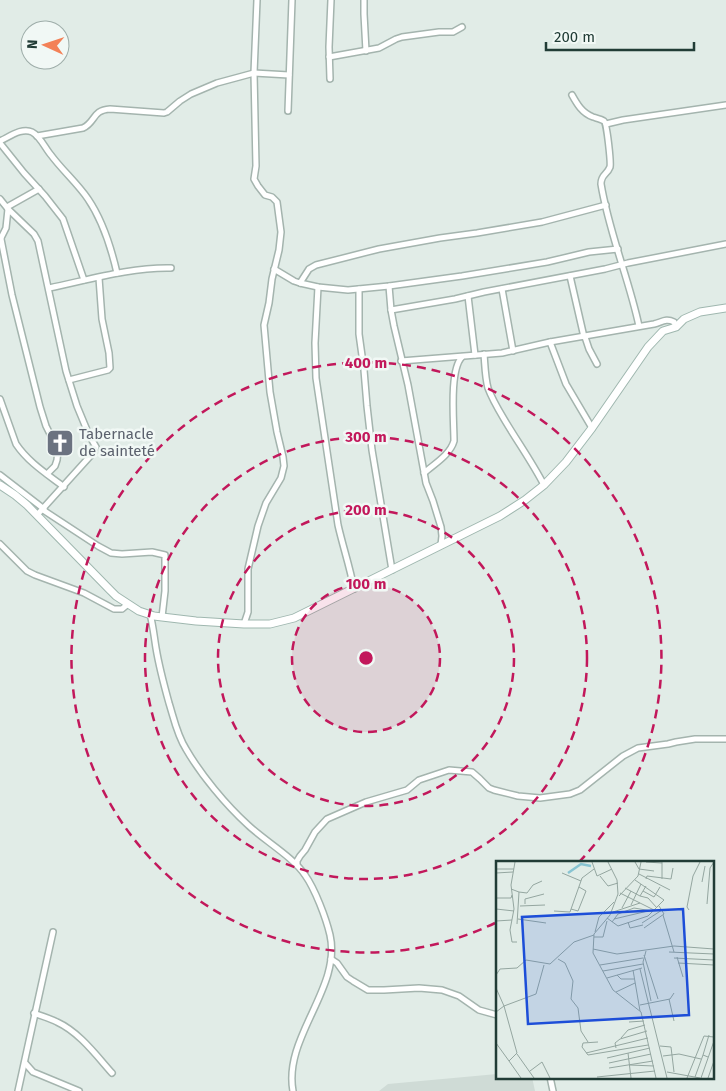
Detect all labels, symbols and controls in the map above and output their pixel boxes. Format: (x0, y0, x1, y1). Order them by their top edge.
north arrow (20, 20, 70, 70)
scale bar (546, 20, 694, 52)
text: 200 m (554, 28, 595, 46)
text: N (24, 39, 41, 49)
text: 400 m (345, 354, 387, 372)
place label: Tabernacle de sainteté (79, 425, 155, 460)
church icon: Tabernacle de sainteté (45, 428, 75, 458)
text: 300 m (344, 428, 387, 446)
text: 200 m (345, 501, 387, 519)
text: 100 m (346, 575, 386, 593)
centre of rings (357, 649, 375, 667)
inset map (496, 861, 714, 1078)

